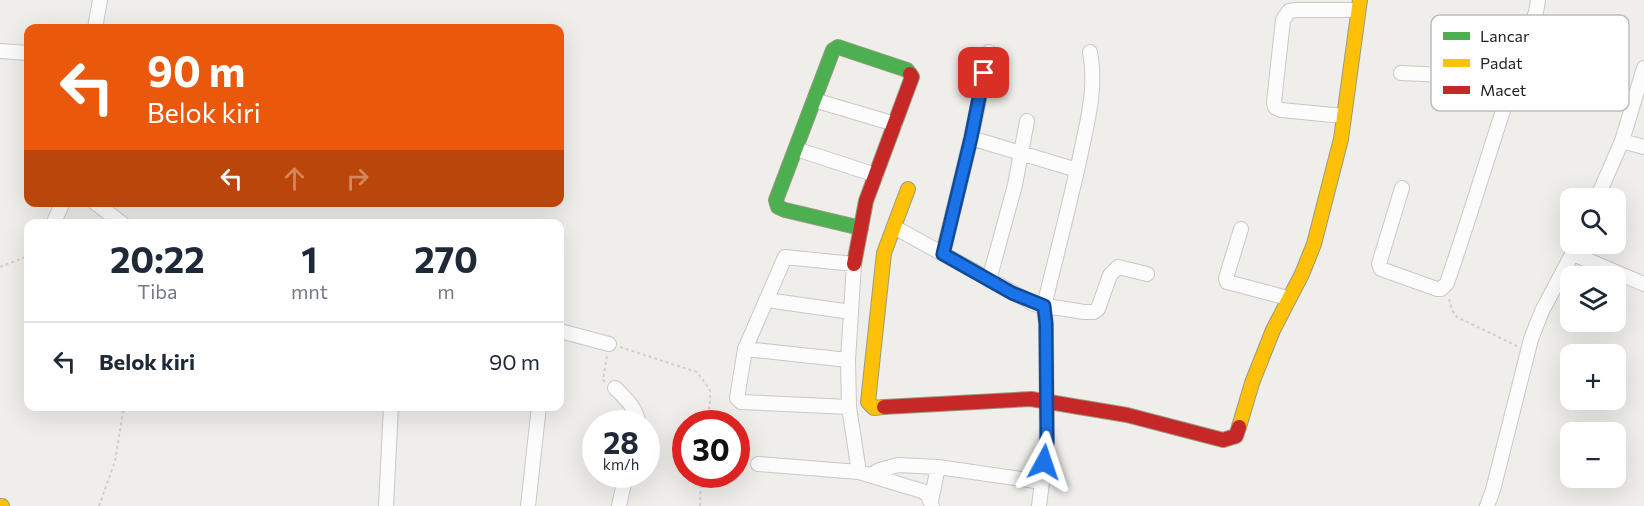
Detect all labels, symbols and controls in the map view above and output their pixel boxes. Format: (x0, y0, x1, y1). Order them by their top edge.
legend (1431, 15, 1629, 111)
text: Lancar (1480, 26, 1530, 45)
text: 90 m (147, 44, 246, 96)
pin (958, 47, 1009, 98)
icon: left (48, 48, 126, 126)
text: Padat (1480, 53, 1523, 72)
icon: arrive (967, 56, 1000, 89)
text: Macet (1480, 80, 1527, 99)
text: Belok kiri (147, 96, 261, 129)
icon: left (215, 162, 248, 195)
icon: ahead (278, 162, 311, 195)
icon: right (341, 162, 374, 195)
map controls (1560, 188, 1626, 488)
button: search (1560, 188, 1626, 254)
text: 20:22 (110, 236, 205, 280)
text: 1 (301, 236, 318, 280)
text: 270 (414, 236, 478, 280)
button: layers (1560, 266, 1626, 332)
text: Tiba (137, 279, 178, 303)
text: mnt (291, 279, 328, 303)
text: m (437, 279, 455, 303)
button: + (1560, 344, 1626, 410)
icon: left (48, 345, 81, 378)
text: Belok kiri (99, 348, 195, 375)
text: 90 m (489, 348, 540, 375)
speed limit sign: 30 (672, 410, 750, 488)
button: − (1560, 422, 1626, 488)
text: 28 (603, 423, 639, 460)
position arrow (1012, 430, 1076, 494)
text: km/h (603, 455, 639, 473)

